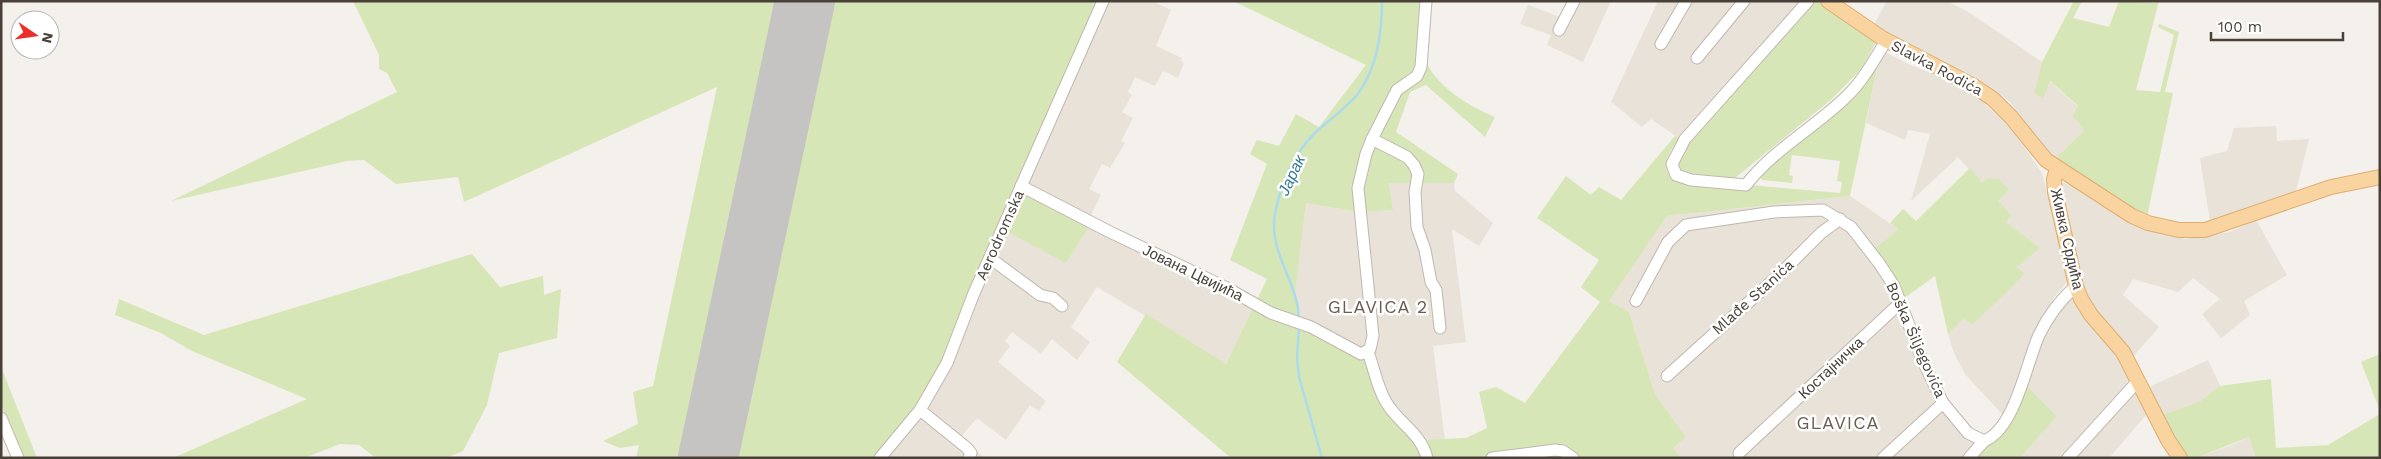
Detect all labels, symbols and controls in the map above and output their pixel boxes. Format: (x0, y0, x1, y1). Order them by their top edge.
north arrow (10, 10, 60, 60)
scale bar (2211, 10, 2344, 42)
text: 100 m (2218, 18, 2262, 36)
text: N (39, 31, 57, 45)
street label: Slavka Rodića (1888, 36, 1986, 100)
water label: Јарак (1273, 151, 1310, 199)
street label: Aerodromska (972, 187, 1028, 283)
street label: Живка Срдића (2047, 187, 2088, 292)
street label: Јована Цвијића (1140, 241, 1247, 305)
street label: Mlađe Stanića (1708, 255, 1798, 338)
street label: Boška Šiljegovića (1882, 279, 1951, 401)
district label: GLAVICA 2 (1328, 296, 1428, 317)
street label: Костајничка (1795, 333, 1868, 403)
district label: GLAVICA (1797, 412, 1879, 433)

